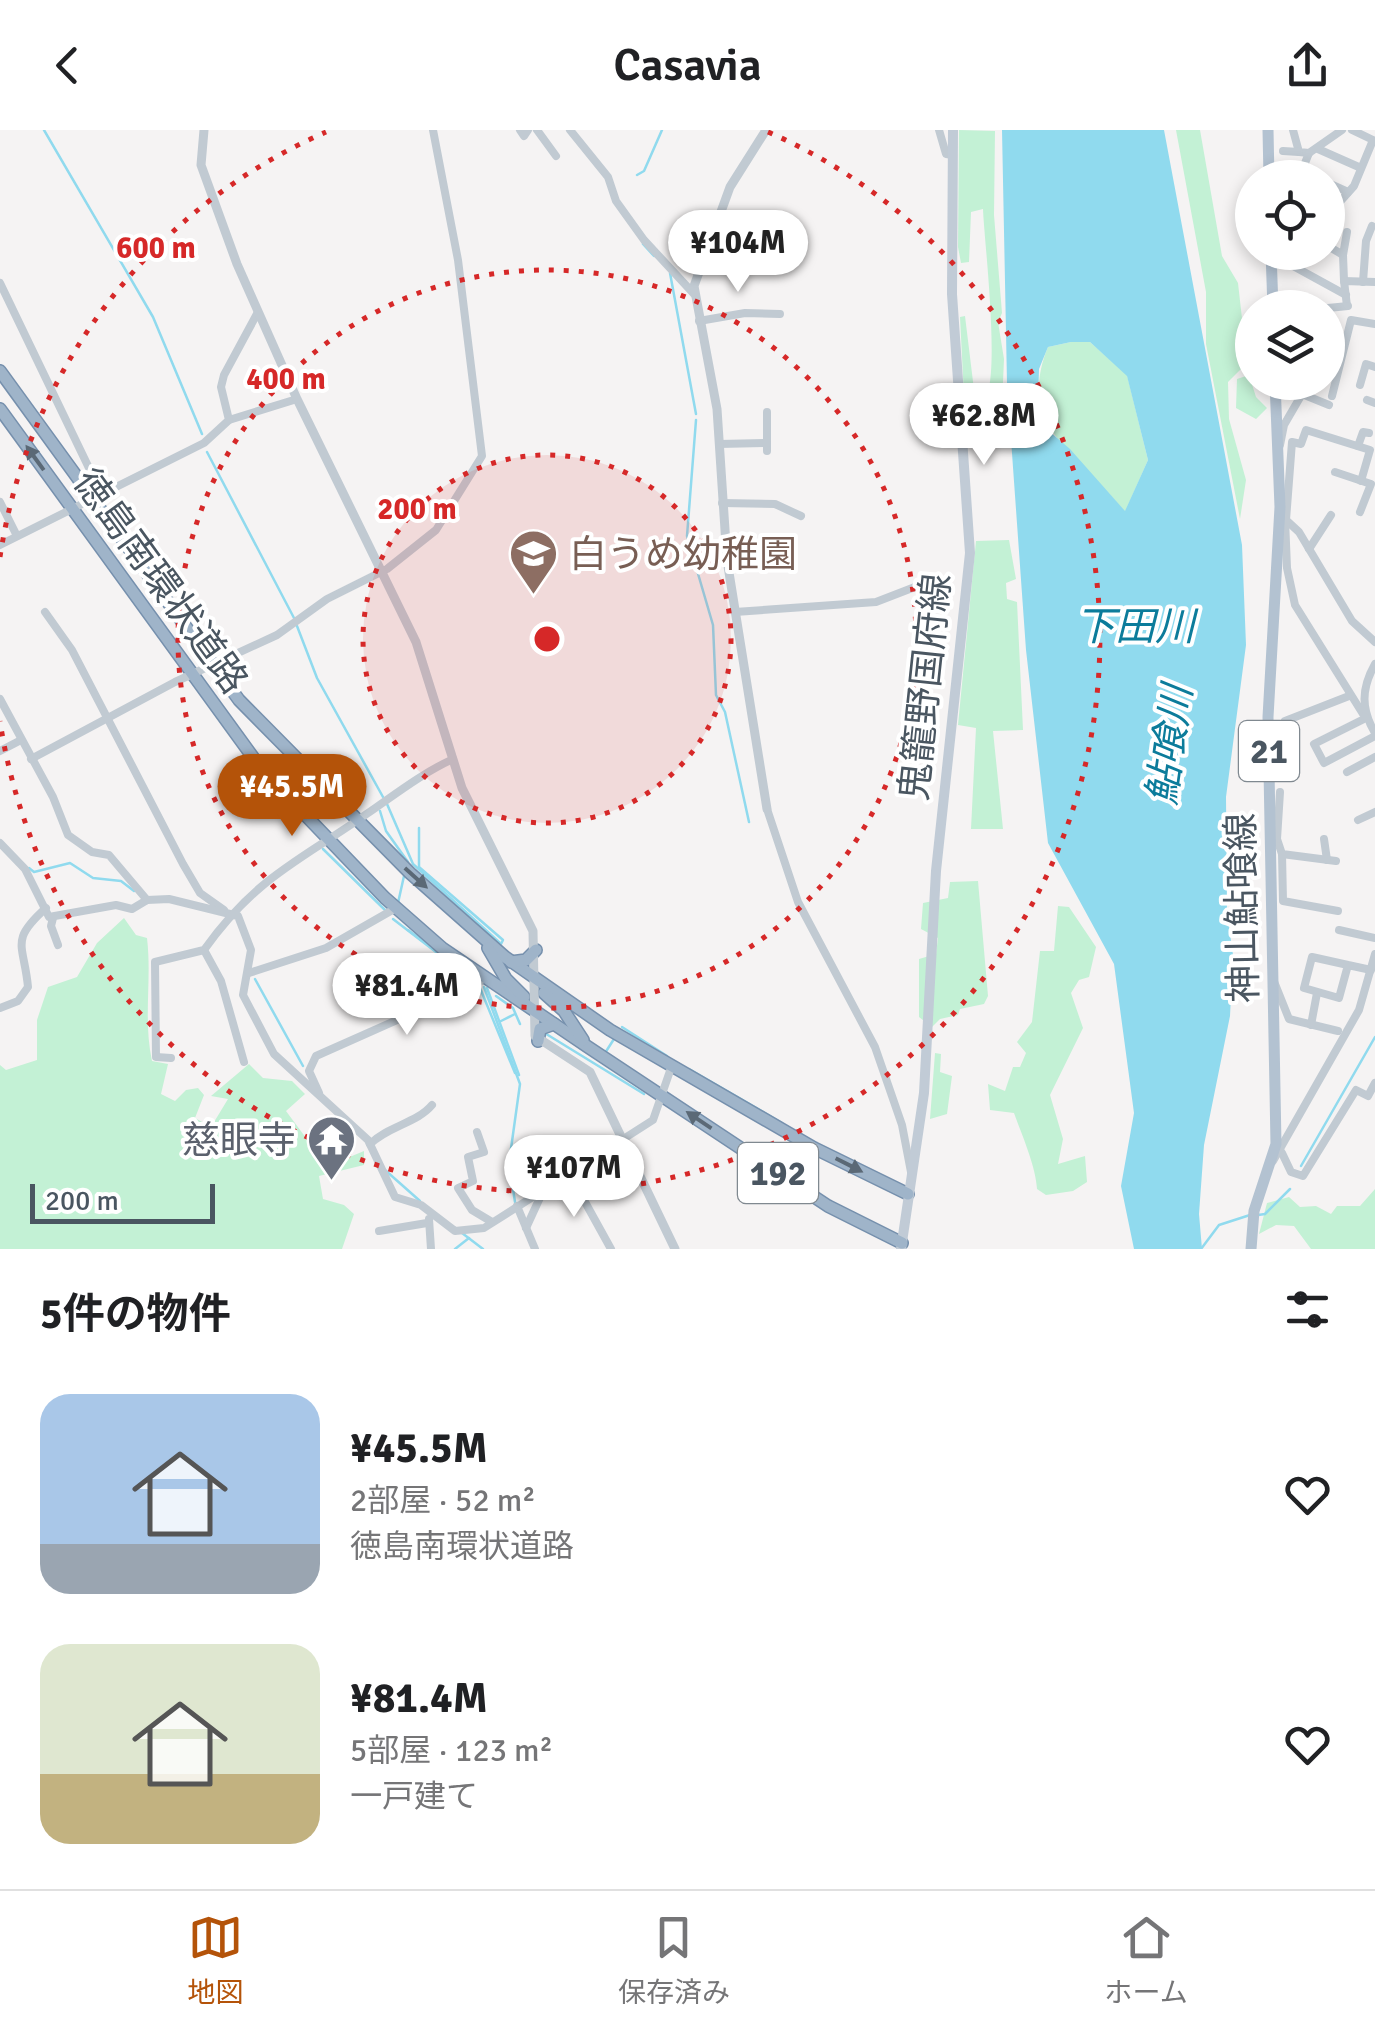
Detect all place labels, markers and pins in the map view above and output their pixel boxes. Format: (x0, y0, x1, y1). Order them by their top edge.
pin: ¥104M (668, 210, 808, 295)
pin: ¥62.8M (903, 383, 1065, 468)
school or university icon: 白うめ幼稚園 (508, 528, 560, 596)
place label: 白うめ幼稚園 (569, 531, 797, 578)
centre of rings (529, 621, 565, 657)
pin: ¥45.5M (211, 754, 373, 839)
pin: ¥81.4M (326, 953, 488, 1038)
temple icon: 慈眼寺 (305, 1114, 357, 1182)
place label: 慈眼寺 (182, 1117, 296, 1164)
pin: ¥107M (504, 1135, 644, 1220)

